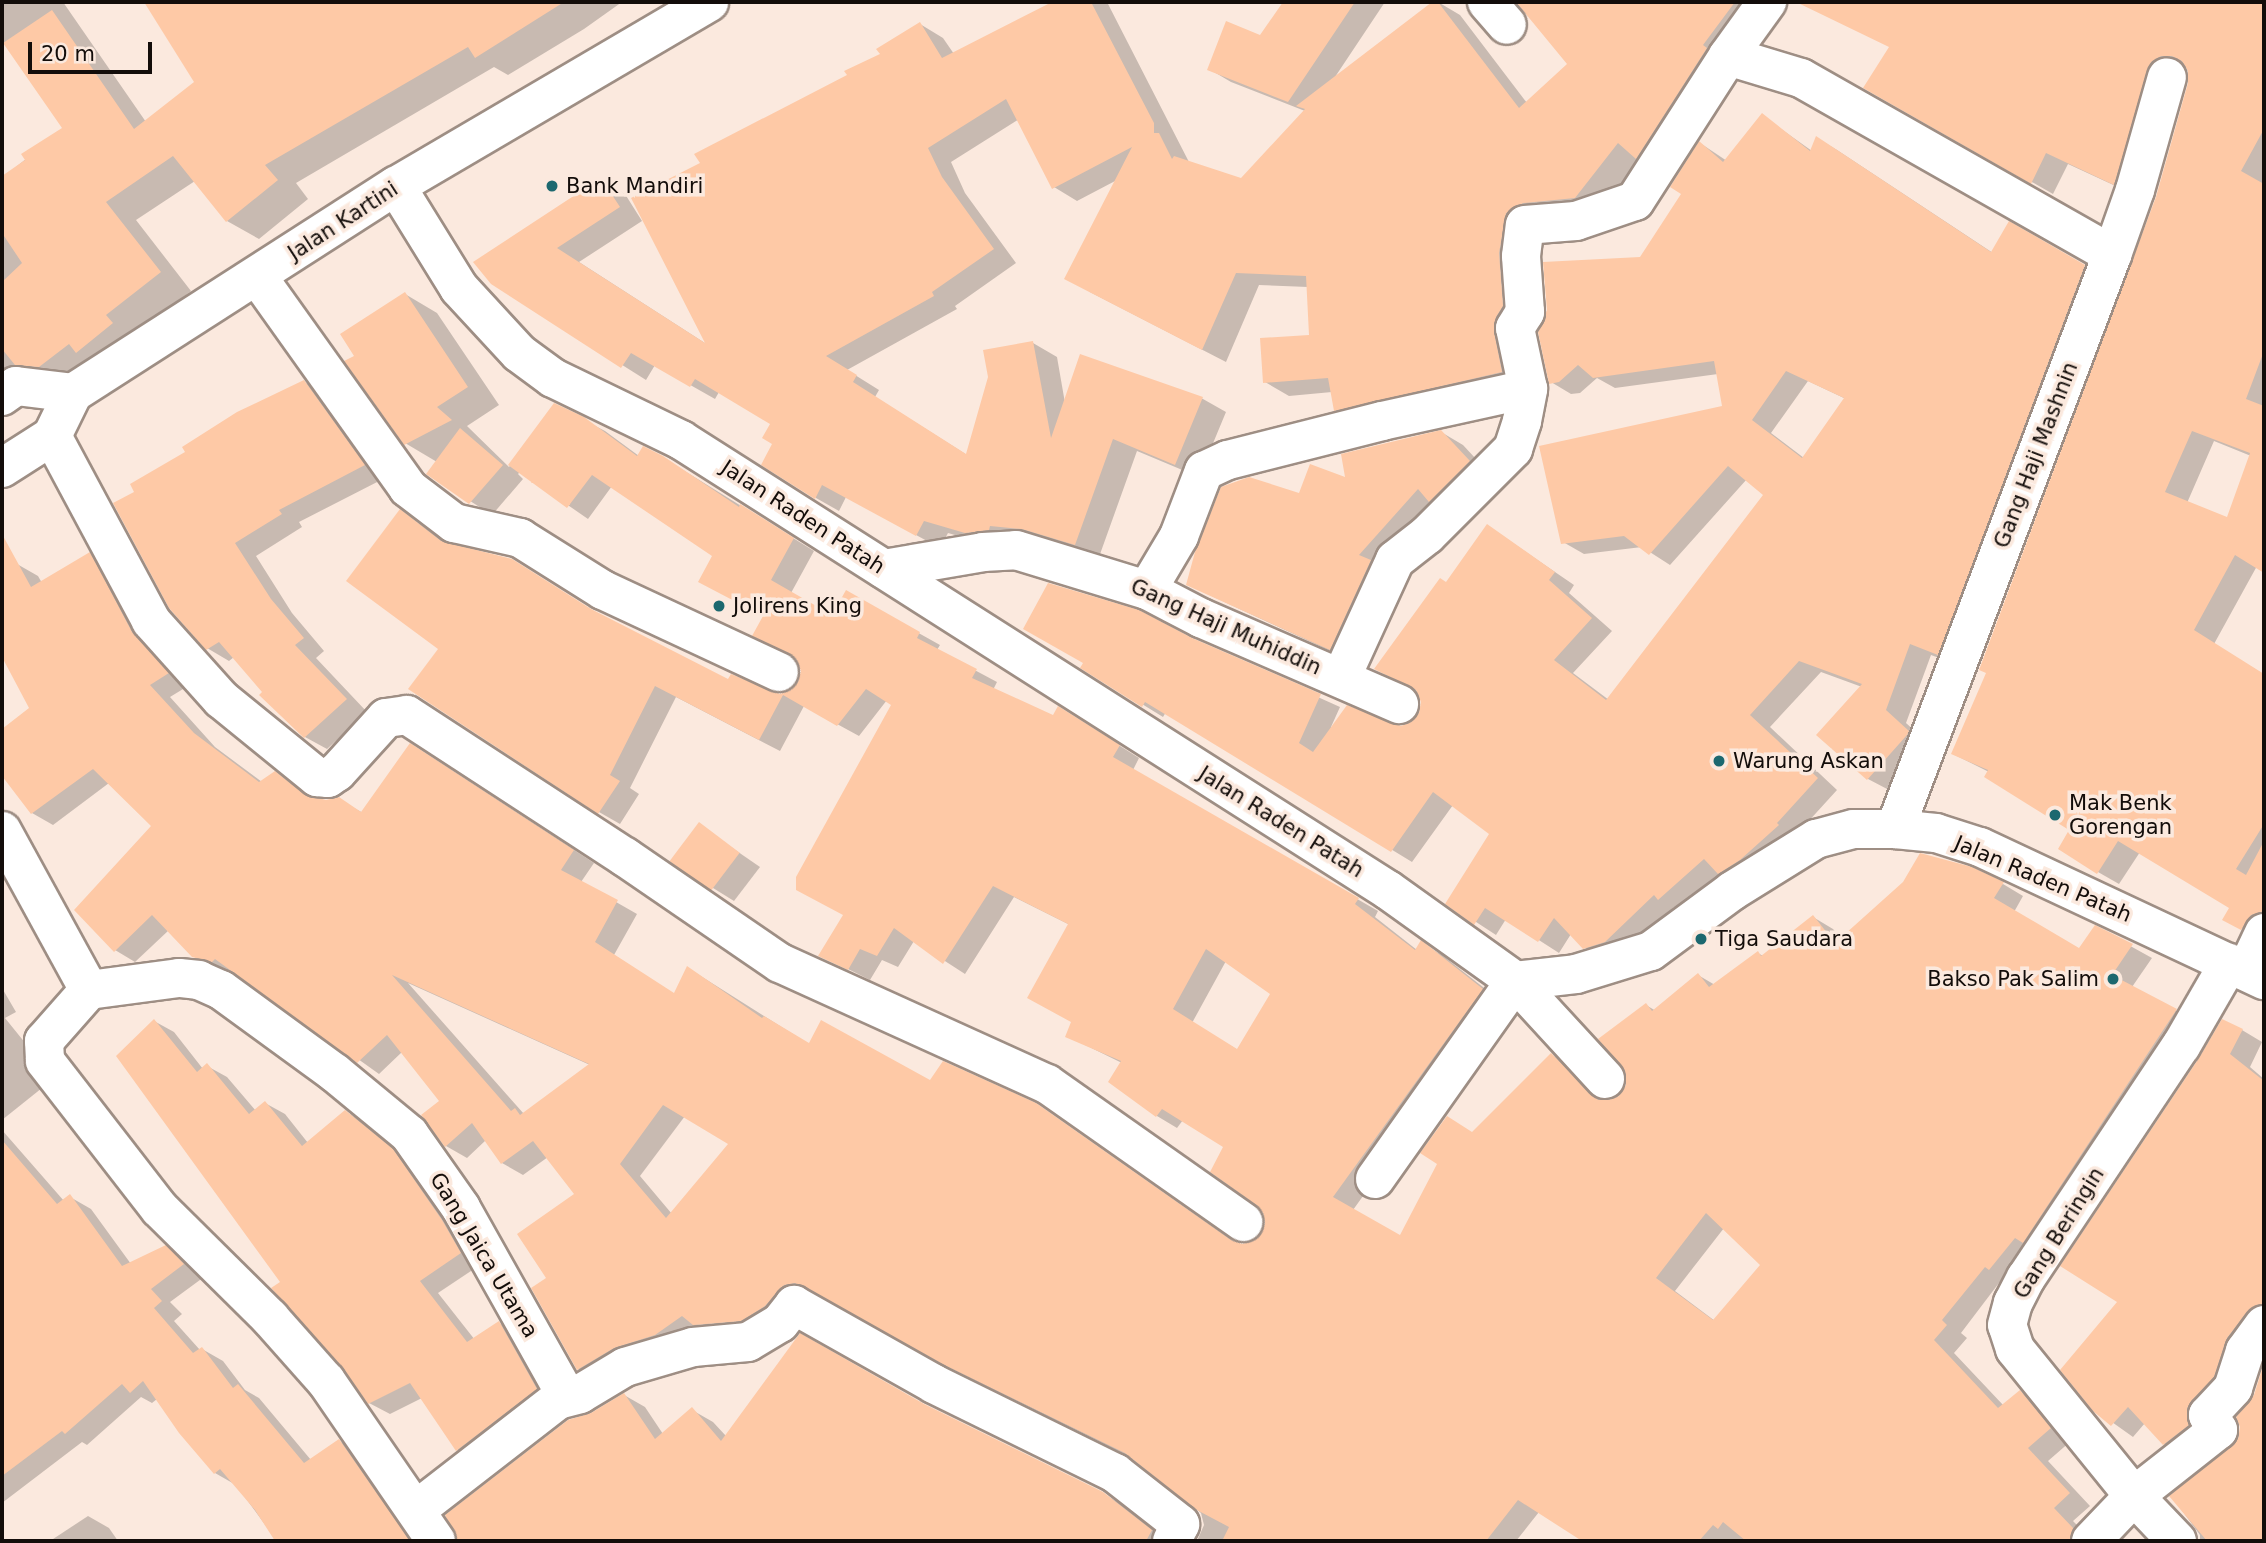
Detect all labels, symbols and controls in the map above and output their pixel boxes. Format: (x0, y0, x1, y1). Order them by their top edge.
scale bar (32, 28, 156, 72)
text: 20 m (41, 42, 95, 66)
place label: Bank Mandiri (566, 173, 703, 199)
street label: Jalan Kartini (283, 176, 403, 266)
marker: Bank Mandiri (544, 178, 560, 194)
street label: Gang Haji Mashnin (1989, 358, 2083, 552)
street label: Jalan Raden Patah (716, 455, 890, 579)
street label: Gang Haji Muhiddin (1127, 574, 1325, 680)
place label: Jolirens King (733, 593, 862, 619)
marker: Jolirens King (711, 598, 727, 614)
place label: Warung Askan (1733, 748, 1884, 774)
marker: Warung Askan (1711, 753, 1727, 769)
street label: Jalan Raden Patah (1194, 761, 1368, 883)
place label: Mak Benk Gorengan (2069, 790, 2172, 840)
marker: Mak Benk Gorengan (2047, 807, 2063, 823)
street label: Jalan Raden Patah (1951, 830, 2135, 928)
place label: Tiga Saudara (1715, 926, 1853, 952)
marker: Tiga Saudara (1693, 931, 1709, 947)
place label: Bakso Pak Salim (1927, 966, 2099, 992)
marker: Bakso Pak Salim (2105, 971, 2121, 987)
street label: Gang Beringin (2009, 1163, 2109, 1303)
street label: Gang Jaica Utama (425, 1168, 543, 1342)

